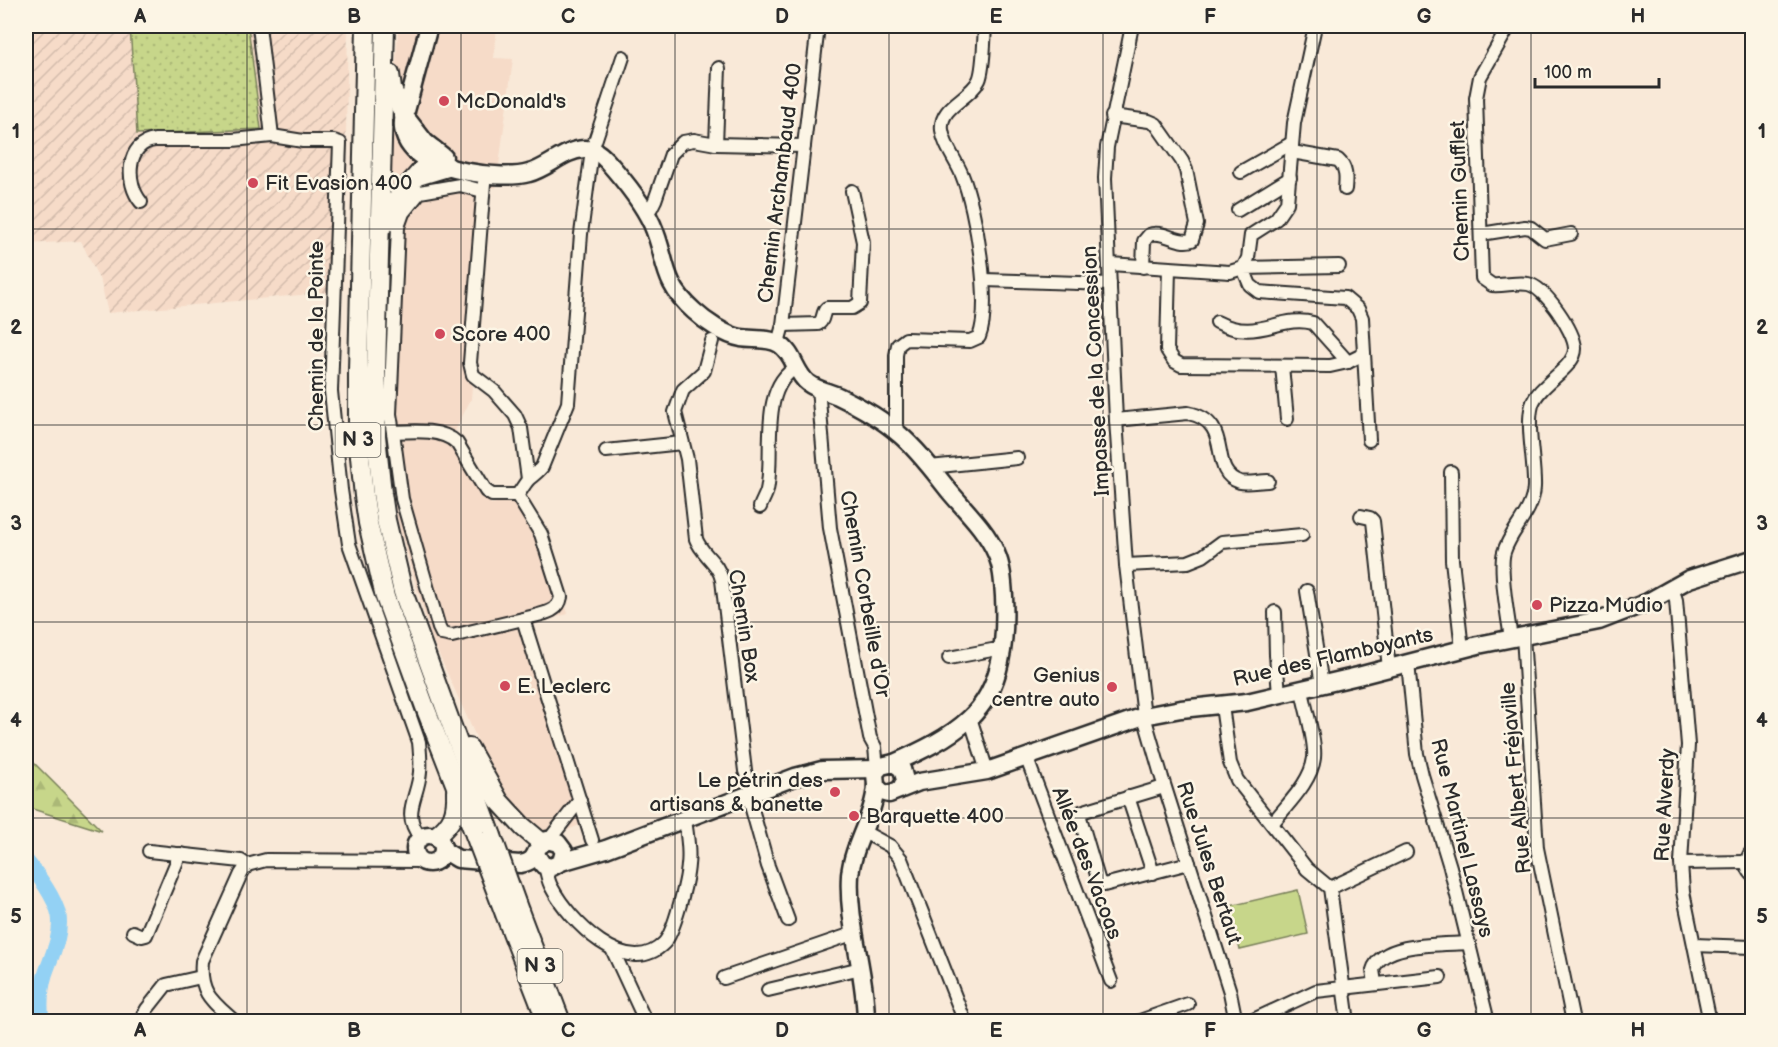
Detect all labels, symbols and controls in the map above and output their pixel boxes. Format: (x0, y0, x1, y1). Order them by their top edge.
text: A (133, 5, 147, 29)
text: B (347, 5, 361, 29)
text: C (561, 5, 575, 29)
text: D (775, 5, 789, 29)
text: E (990, 5, 1003, 29)
text: F (1204, 5, 1216, 29)
text: G (1417, 5, 1432, 29)
text: H (1631, 5, 1645, 29)
scale bar (1535, 51, 1660, 89)
street label: Chemin Archambaud 400 (753, 62, 807, 304)
text: 100 m (1544, 62, 1592, 83)
place label: McDonald's (456, 89, 566, 114)
marker: McDonald's (437, 94, 451, 108)
text: 1 (12, 120, 20, 144)
street label: Chemin Gufflet (1445, 120, 1475, 262)
text: 1 (1758, 120, 1766, 144)
place label: Fit Evasion 400 (265, 171, 412, 196)
marker: Fit Evasion 400 (246, 176, 260, 190)
street label: Chemin de la Pointe (304, 241, 329, 431)
street label: Impasse de la Concession (1077, 245, 1115, 497)
text: 2 (10, 316, 22, 340)
text: 2 (1756, 316, 1768, 340)
place label: Score 400 (452, 322, 551, 347)
marker: Score 400 (433, 327, 447, 341)
road number: N 3 (336, 423, 380, 457)
street label: Chemin Corbeille d'Or (834, 488, 896, 700)
text: 3 (10, 512, 22, 536)
text: 3 (1756, 512, 1768, 536)
street label: Chemin Box (723, 568, 765, 685)
place label: Pizza Mudio (1549, 593, 1663, 618)
marker: Pizza Mudio (1530, 598, 1544, 612)
street label: Rue des Flamboyants (1231, 622, 1435, 692)
place label: Genius centre auto (991, 663, 1100, 712)
place label: E. Leclerc (517, 674, 611, 699)
marker: E. Leclerc (498, 679, 512, 693)
marker: Genius centre auto (1105, 680, 1119, 694)
street label: Rue Albert Fréjaville (1495, 681, 1537, 875)
text: 4 (10, 709, 22, 733)
text: 4 (1756, 709, 1768, 733)
street label: Rue Martinel Lassays (1425, 736, 1499, 940)
street label: Rue Alverdy (1650, 747, 1680, 862)
place label: Le pétrin des artisans & banette (649, 768, 823, 817)
street label: Rue Jules Bertaut (1171, 778, 1247, 948)
street label: Allée des Vacoas (1046, 783, 1128, 943)
marker: Le pétrin des artisans & banette (828, 785, 842, 799)
place label: Barquette 400 (866, 804, 1004, 829)
marker: Barquette 400 (847, 809, 861, 823)
text: 5 (10, 905, 22, 929)
text: 5 (1756, 905, 1768, 929)
road number: N 3 (518, 949, 562, 983)
text: A (133, 1019, 147, 1043)
text: B (347, 1019, 361, 1043)
text: C (561, 1019, 575, 1043)
text: D (775, 1019, 789, 1043)
text: E (990, 1019, 1003, 1043)
text: F (1204, 1019, 1216, 1043)
text: G (1417, 1019, 1432, 1043)
text: H (1631, 1019, 1645, 1043)

